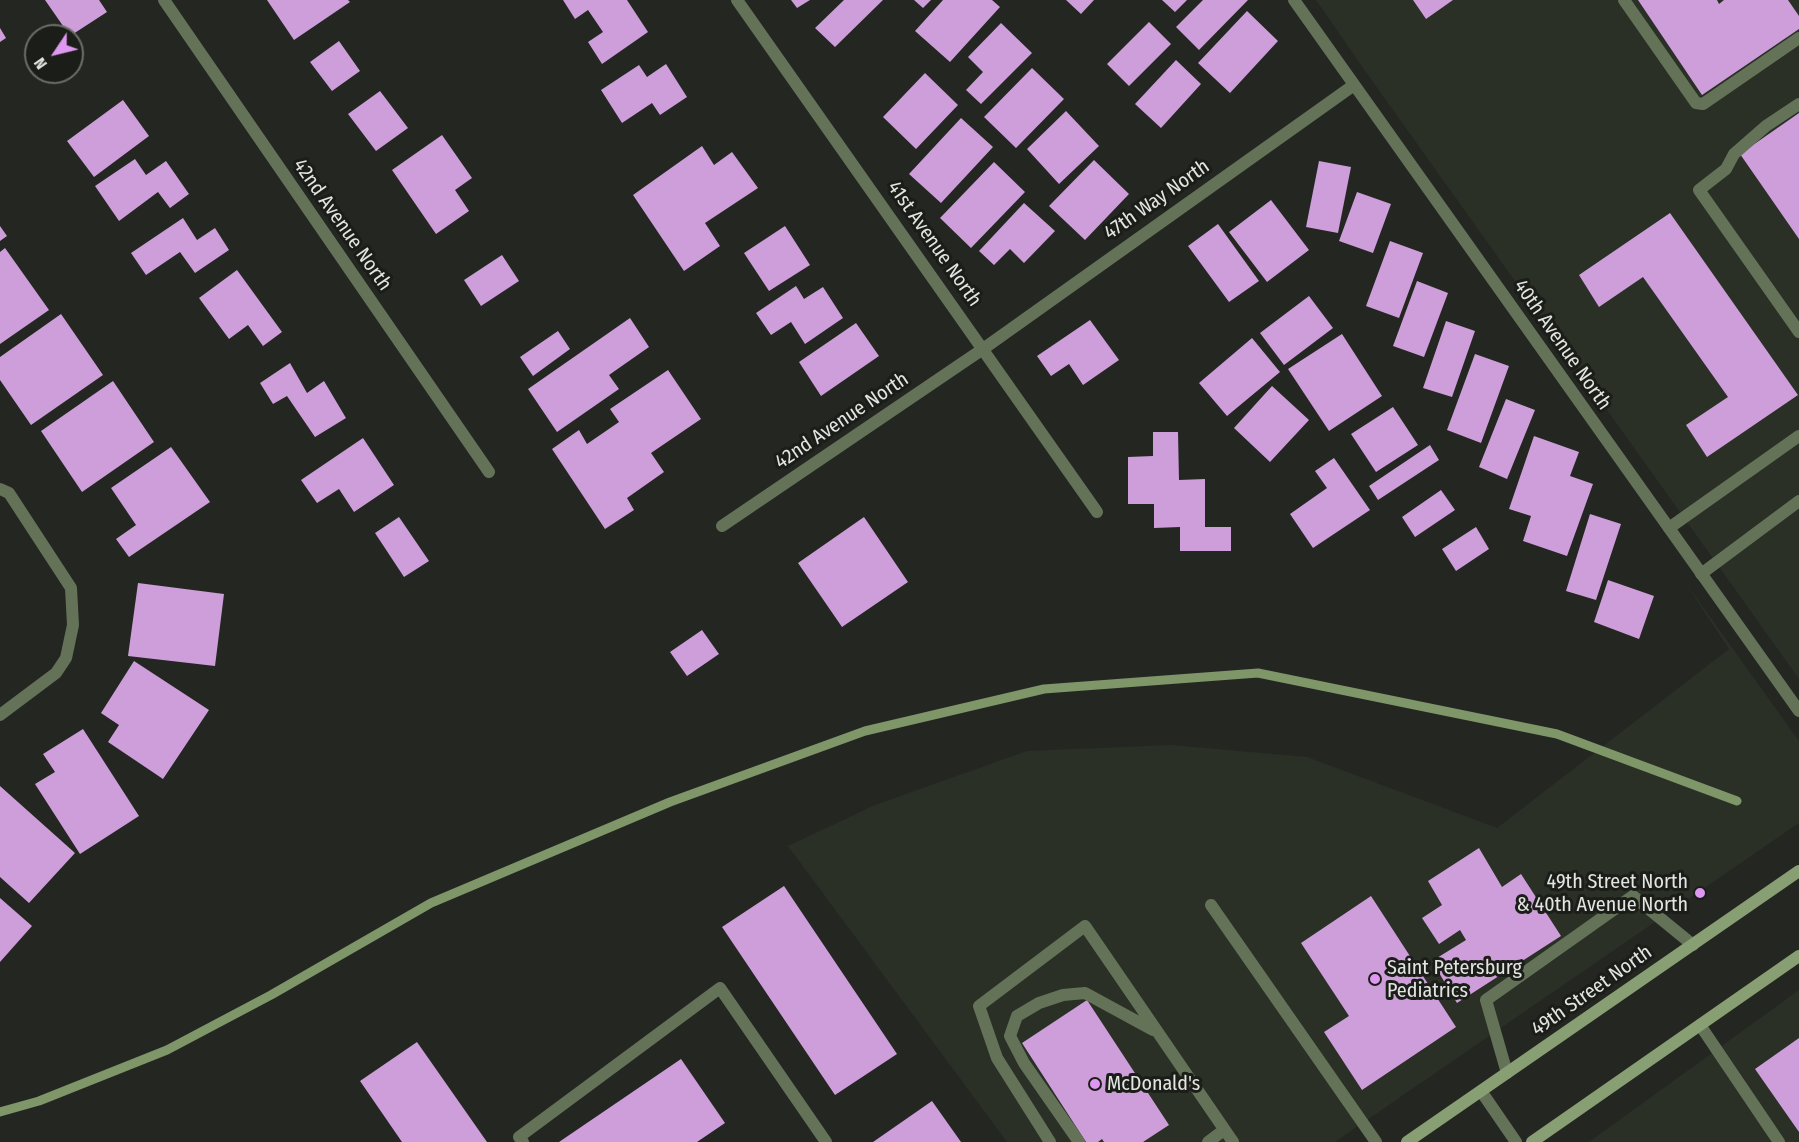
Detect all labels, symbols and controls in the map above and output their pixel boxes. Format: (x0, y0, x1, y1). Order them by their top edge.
north arrow (24, 24, 84, 84)
text: N (30, 54, 51, 73)
street label: 42nd Avenue North (288, 154, 396, 296)
street label: 47th Way North (1100, 155, 1214, 245)
street label: 41st Avenue North (882, 177, 986, 311)
street label: 40th Avenue North (1508, 275, 1616, 415)
street label: 42nd Avenue North (771, 368, 913, 474)
place label: 49th Street North & 40th Avenue North (1517, 870, 1688, 917)
marker: 49th Street North & 40th Avenue North (1693, 886, 1707, 900)
street label: 49th Street North (1527, 941, 1657, 1041)
place label: Saint Petersburg Pediatrics (1387, 956, 1522, 1003)
marker: Saint Petersburg Pediatrics (1368, 972, 1382, 986)
place label: McDonald's (1107, 1072, 1200, 1096)
marker: McDonald's (1088, 1077, 1102, 1091)

